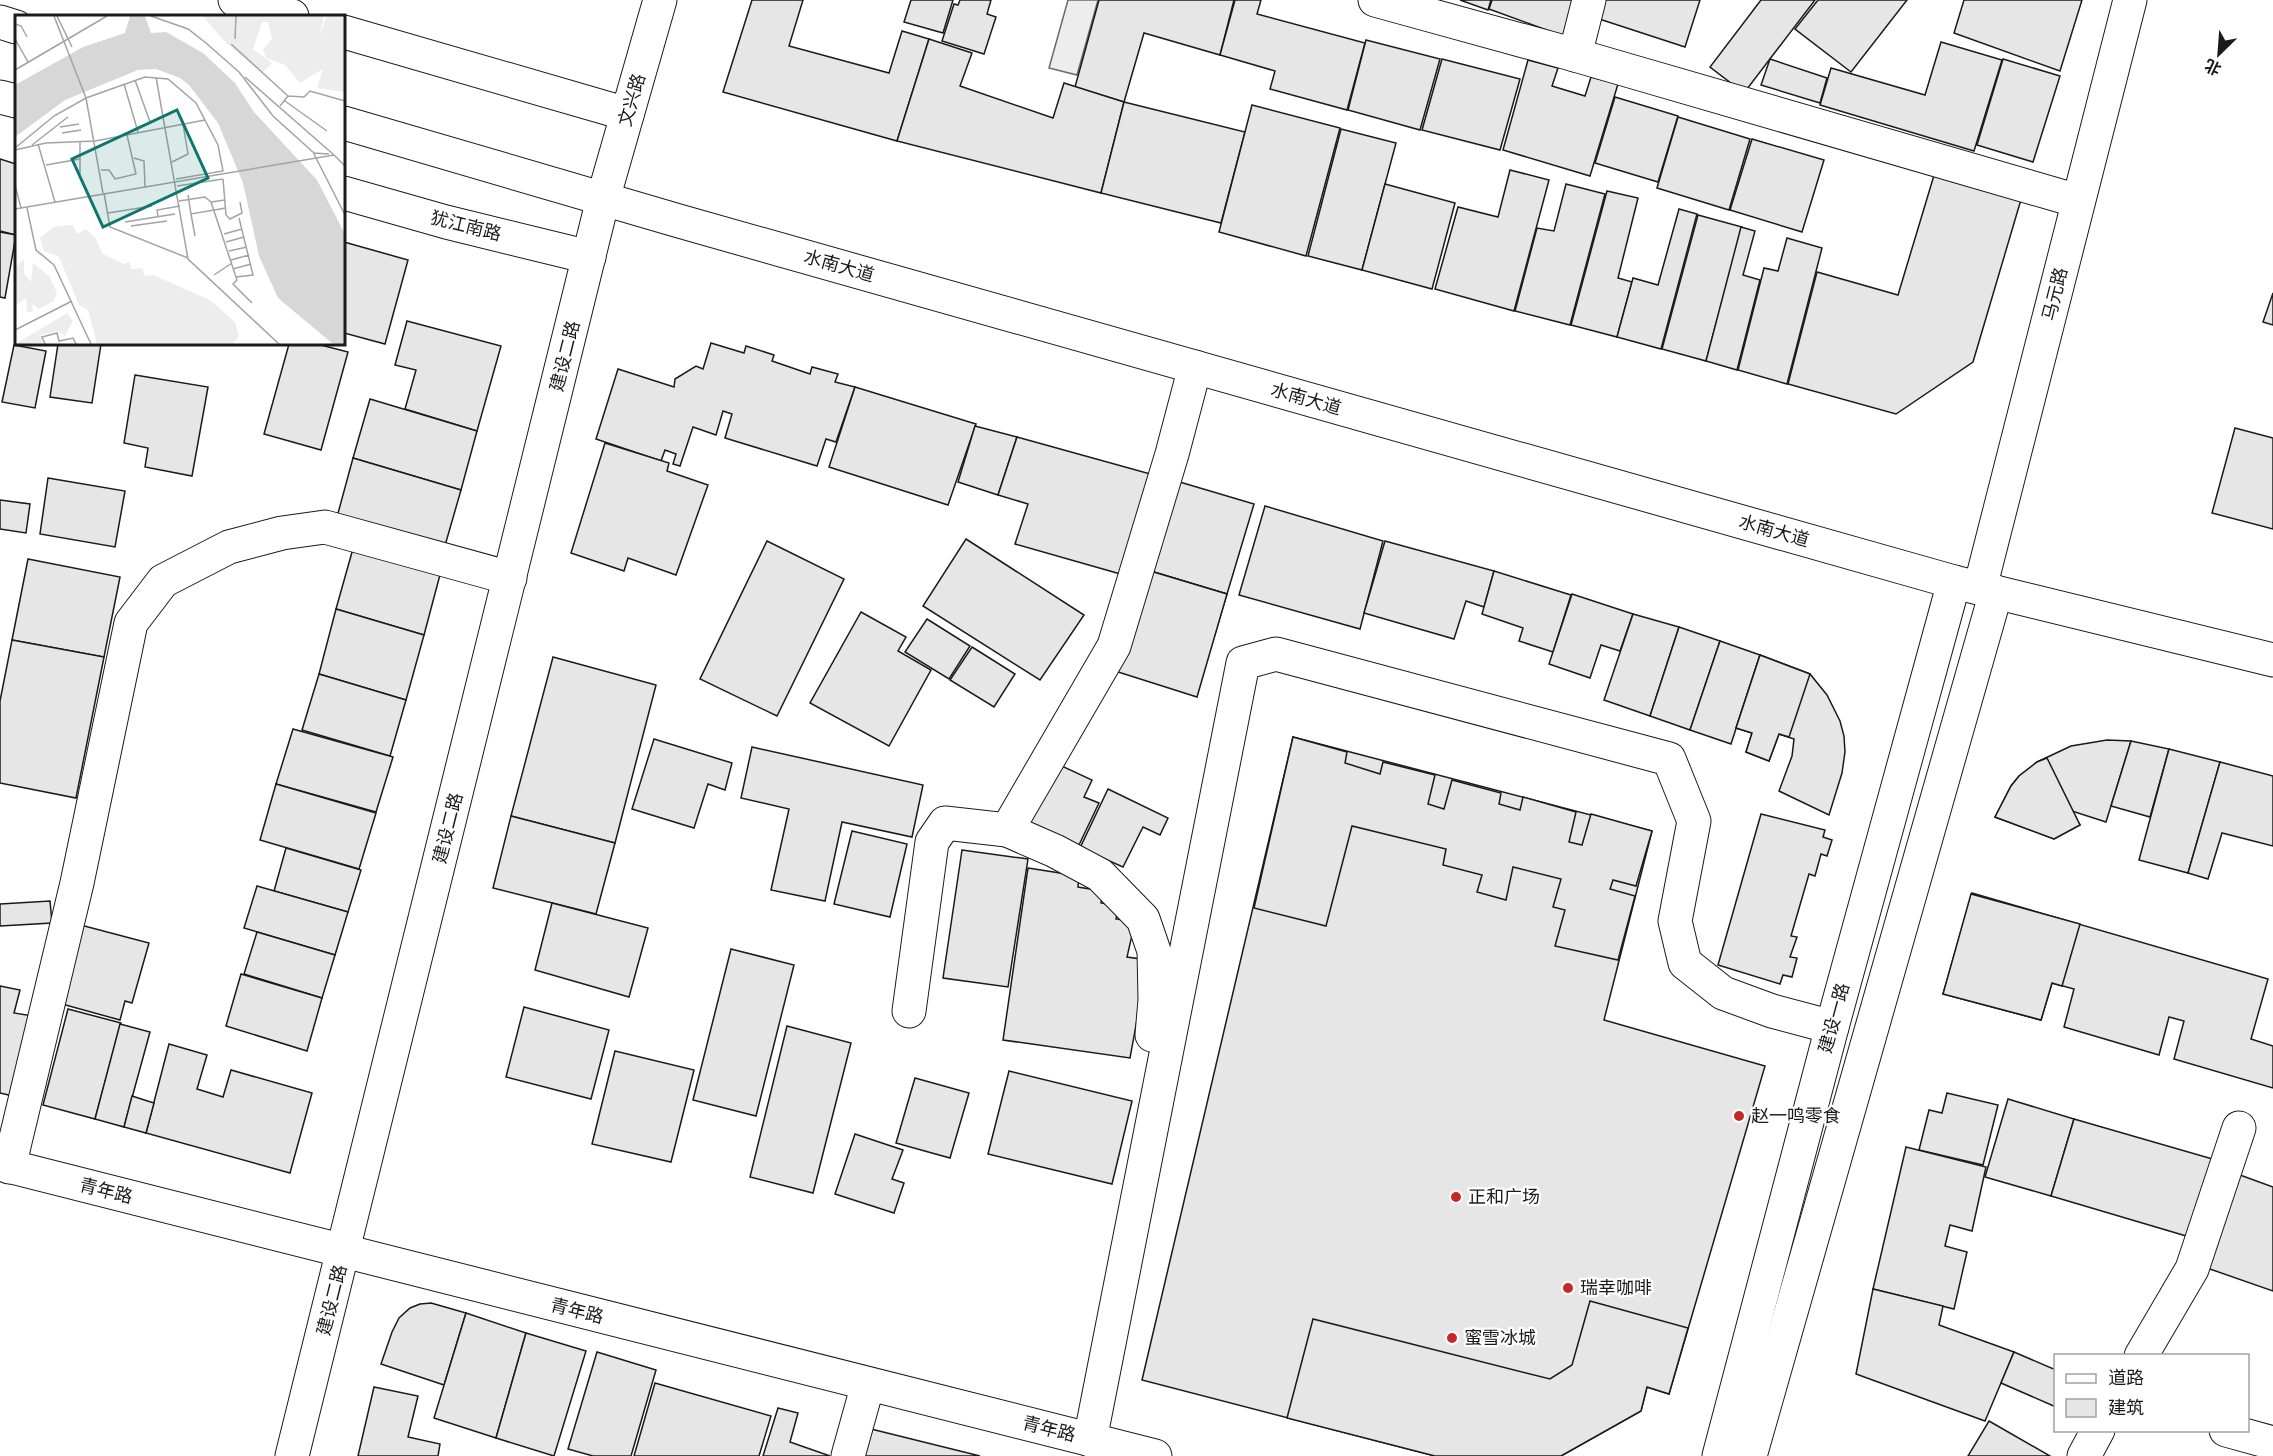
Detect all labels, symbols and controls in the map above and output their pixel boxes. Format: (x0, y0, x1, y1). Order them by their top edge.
inset map (15, 15, 345, 345)
north arrow (2189, 24, 2249, 84)
text: 北 (2202, 55, 2224, 79)
street label: 文兴路 (614, 71, 650, 129)
street label: 犹江南路 (428, 207, 504, 245)
street label: 水南大道 (801, 246, 877, 286)
street label: 马元路 (2038, 265, 2072, 323)
street label: 建设二路 (546, 318, 584, 394)
street label: 水南大道 (1268, 379, 1344, 419)
street label: 水南大道 (1736, 511, 1812, 551)
street label: 建设二路 (429, 790, 467, 866)
street label: 建设一路 (1814, 980, 1854, 1056)
place label: 赵一鸣零食 (1751, 1105, 1841, 1127)
marker: 赵一鸣零食 (1732, 1109, 1746, 1123)
street label: 青年路 (77, 1174, 135, 1208)
place label: 正和广场 (1468, 1186, 1540, 1208)
marker: 正和广场 (1449, 1190, 1463, 1204)
street label: 建设二路 (313, 1262, 351, 1338)
place label: 瑞幸咖啡 (1580, 1277, 1652, 1299)
marker: 瑞幸咖啡 (1561, 1281, 1575, 1295)
street label: 青年路 (548, 1294, 606, 1328)
place label: 蜜雪冰城 (1464, 1327, 1536, 1349)
marker: 蜜雪冰城 (1445, 1331, 1459, 1345)
legend (2054, 1354, 2249, 1432)
text: 道路 (2108, 1367, 2144, 1389)
text: 建筑 (2108, 1397, 2144, 1419)
street label: 青年路 (1020, 1412, 1078, 1446)

